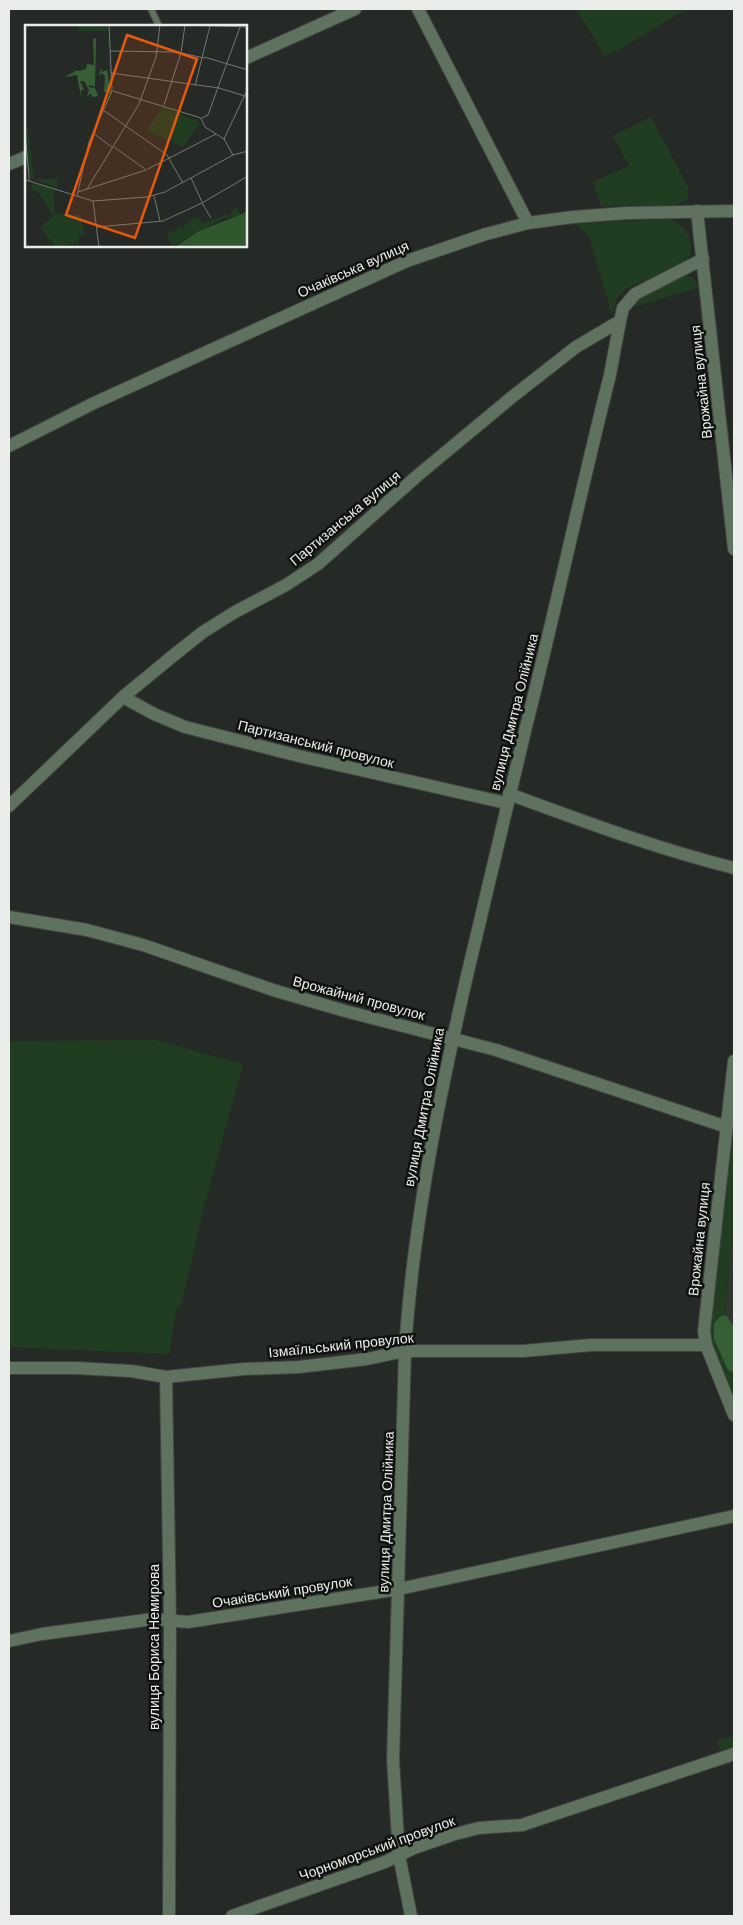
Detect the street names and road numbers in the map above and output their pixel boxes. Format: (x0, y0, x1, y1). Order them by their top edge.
street label: Очаківська вулиця (294, 236, 412, 302)
street label: Врожайна вулиця (686, 324, 716, 440)
street label: Партизанська вулиця (286, 466, 404, 570)
street label: вулиця Дмитра Олійника (486, 631, 542, 792)
street label: Партизанський провулок (236, 716, 397, 772)
street label: Врожайний провулок (291, 972, 428, 1025)
street label: вулиця Дмитра Олійника (400, 1026, 448, 1188)
street label: Врожайна вулиця (684, 1181, 714, 1297)
street label: Ізмаїльський провулок (267, 1328, 415, 1362)
street label: вулиця Дмитра Олійника (374, 1431, 398, 1593)
street label: вулиця Бориса Немирова (145, 1564, 163, 1730)
street label: Очаківський провулок (211, 1572, 354, 1612)
street label: Чорноморський провулок (297, 1811, 458, 1885)

